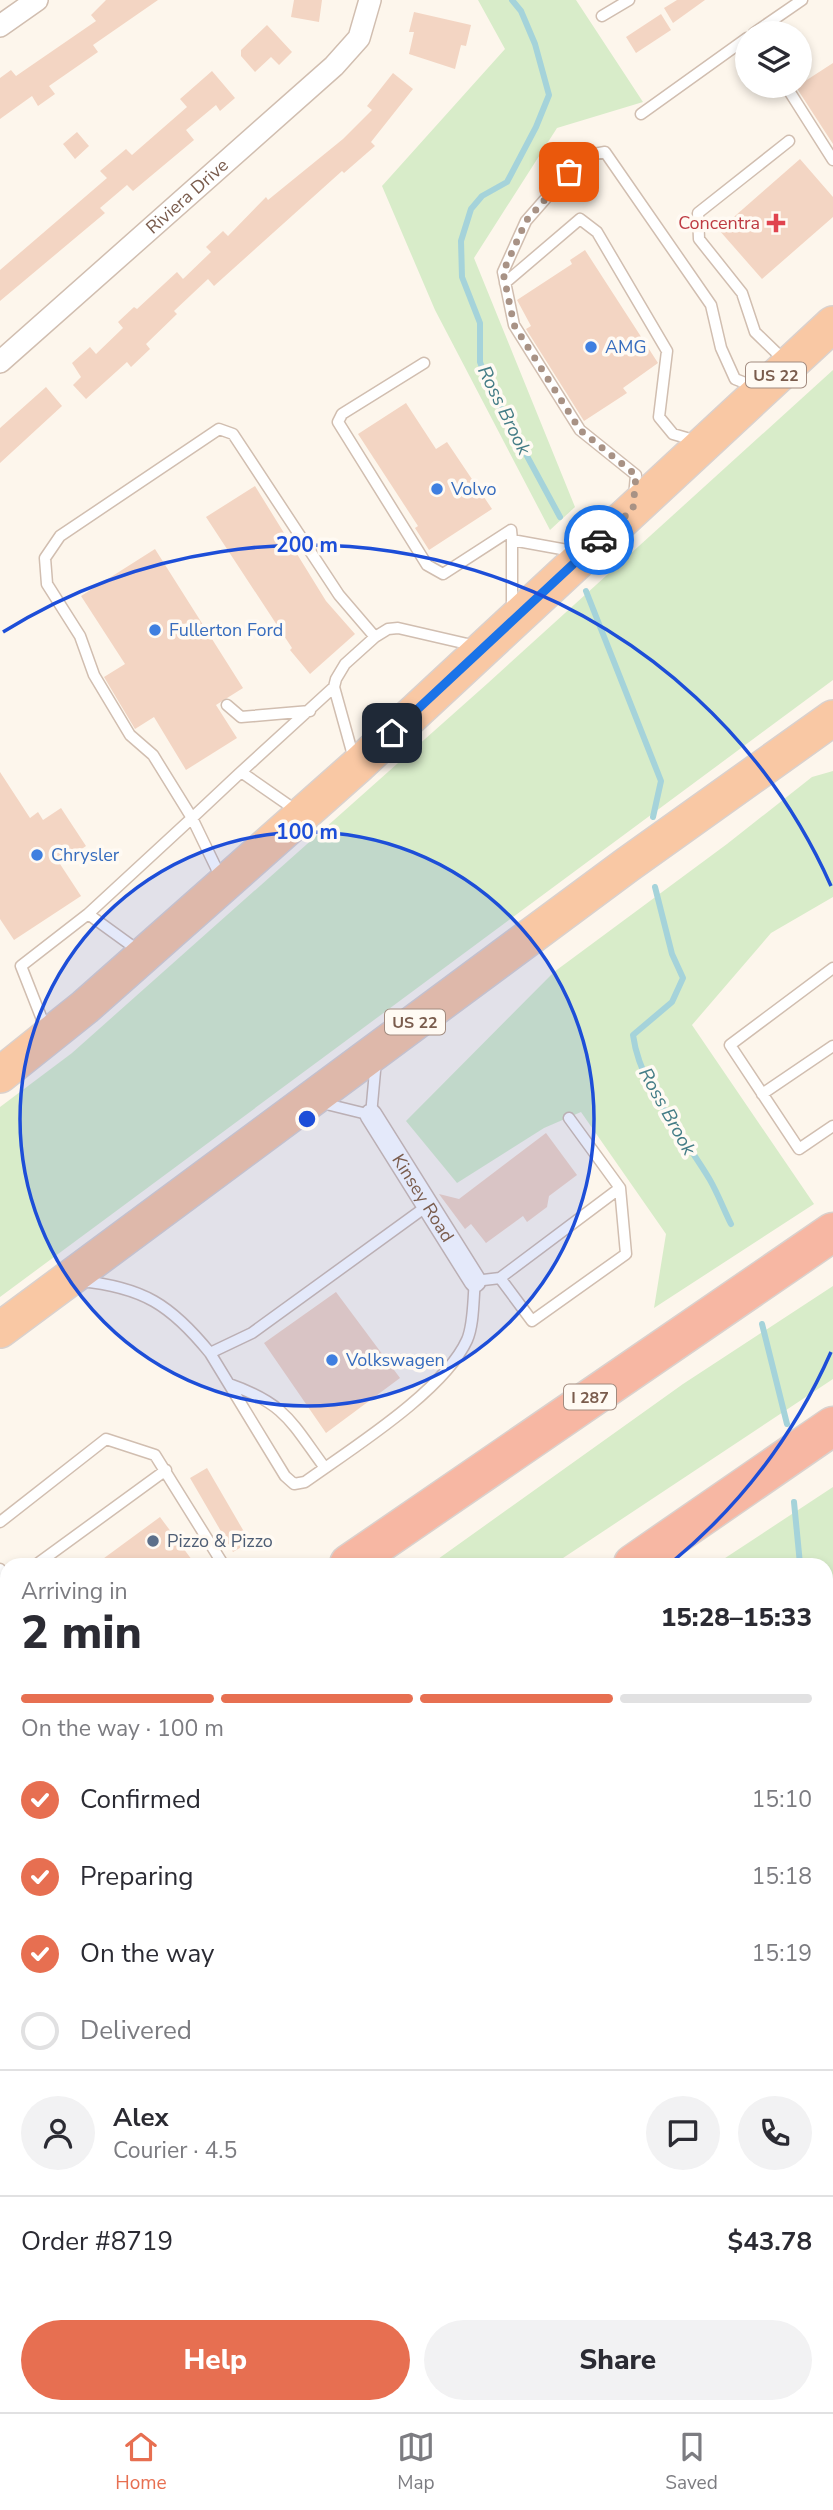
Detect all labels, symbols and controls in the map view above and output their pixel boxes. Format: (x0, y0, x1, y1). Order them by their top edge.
map controls (735, 21, 812, 98)
button: layers (735, 21, 812, 98)
pin (539, 142, 599, 202)
street label: Riviera Drive (141, 153, 233, 239)
icon: bag (550, 153, 588, 191)
place label: Concentra (678, 211, 760, 235)
marker: Concentra (766, 213, 786, 233)
place label: AMG (605, 335, 647, 359)
marker: AMG (583, 339, 599, 355)
water label: Ross Brook (471, 361, 537, 460)
road number: US 22 (746, 362, 806, 388)
place label: Volvo (450, 477, 497, 501)
marker: Volvo (429, 481, 445, 497)
courier (564, 505, 634, 575)
icon: car (580, 521, 618, 559)
text: 200 m (276, 531, 338, 559)
place label: Fullerton Ford (169, 618, 283, 642)
marker: Fullerton Ford (147, 622, 163, 638)
pin (362, 703, 422, 763)
icon: home (373, 714, 411, 752)
text: 100 m (276, 818, 338, 846)
place label: Chrysler (51, 843, 120, 867)
marker: Chrysler (29, 847, 45, 863)
road number: US 22 (385, 1010, 445, 1034)
water label: Ross Brook (632, 1063, 702, 1160)
centre of rings (295, 1107, 319, 1131)
street label: Kinsey Road (386, 1149, 460, 1247)
place label: Volkswagen (345, 1348, 445, 1372)
marker: Volkswagen (324, 1352, 340, 1368)
road number: I 287 (564, 1385, 616, 1410)
place label: Pizzo & Pizzo (167, 1529, 273, 1553)
marker: Pizzo & Pizzo (145, 1533, 161, 1549)
text: Arriving in (21, 1576, 128, 1607)
text: 15:28–15:33 (661, 1600, 812, 1635)
text: 2 min (21, 1601, 142, 1664)
text: On the way · 100 m (21, 1713, 224, 1744)
icon: check (21, 1781, 59, 1819)
text: Confirmed (80, 1782, 201, 1817)
text: 15:10 (752, 1784, 812, 1815)
icon: check (21, 1858, 59, 1896)
text: Preparing (80, 1859, 193, 1894)
text: 15:18 (752, 1861, 812, 1892)
icon: check (21, 1935, 59, 1973)
text: On the way (80, 1936, 214, 1971)
text: 15:19 (752, 1938, 812, 1969)
text: Delivered (80, 2013, 192, 2048)
button: person (21, 2096, 95, 2170)
button: chat (646, 2096, 720, 2170)
button: phone (738, 2096, 812, 2170)
text: Alex (113, 2100, 169, 2135)
text: Courier · 4.5 (113, 2135, 237, 2166)
text: Order #8719 (21, 2224, 173, 2259)
text: $43.78 (728, 2224, 812, 2259)
button: Help (21, 2320, 410, 2400)
button: Share (424, 2320, 812, 2400)
tab: Home (115, 2428, 167, 2496)
tab: Map (397, 2428, 435, 2496)
tab: Saved (665, 2428, 718, 2496)

